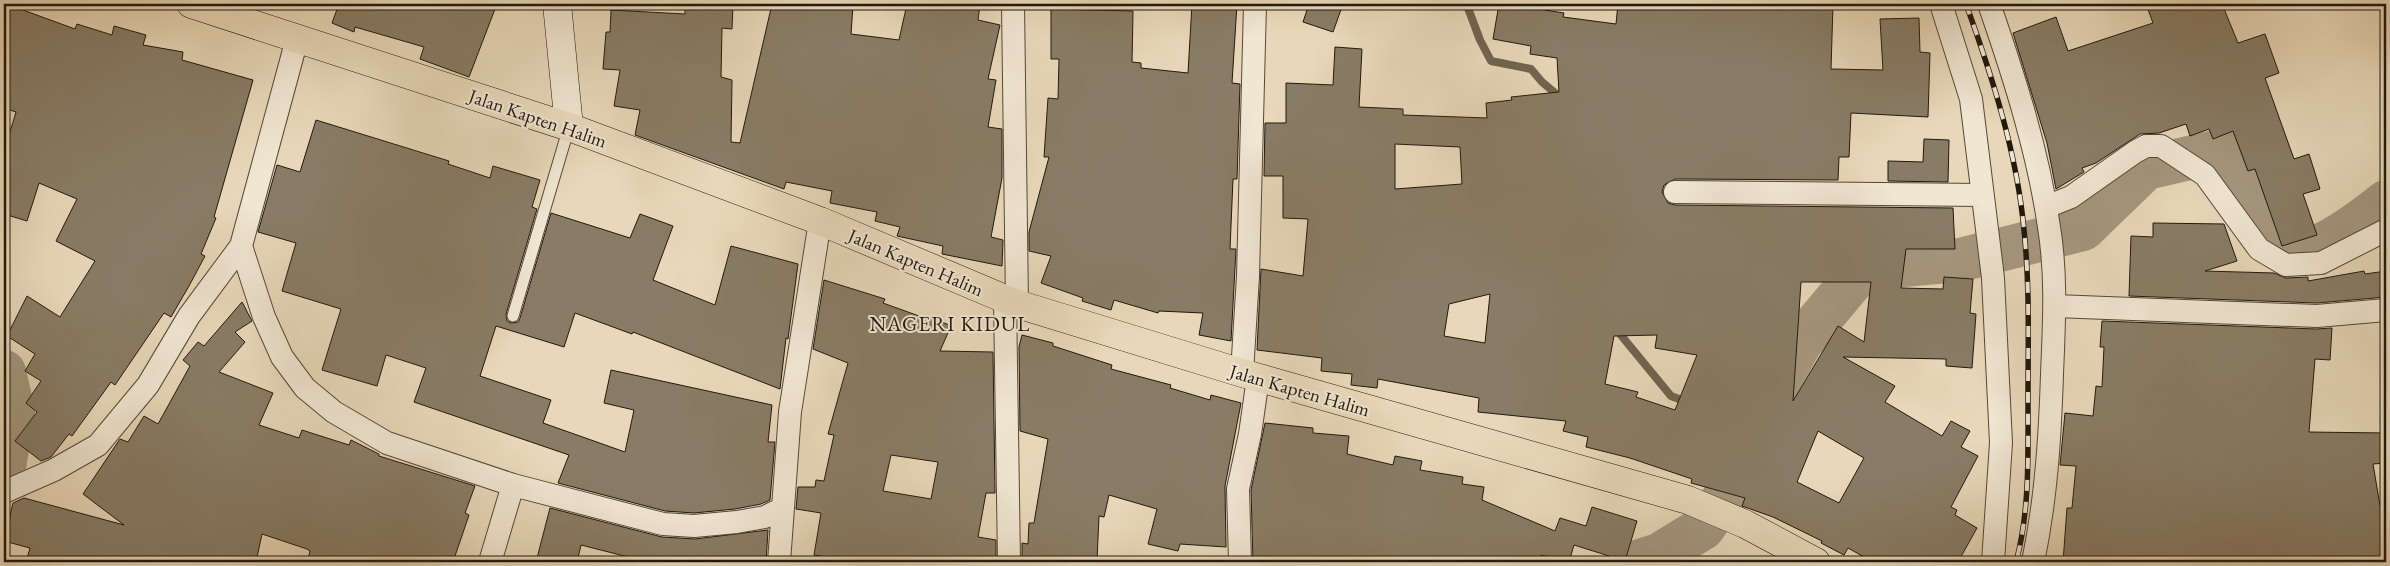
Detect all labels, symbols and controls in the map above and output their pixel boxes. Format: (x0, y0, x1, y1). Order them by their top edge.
street label: Jalan Kapten Halim (464, 82, 610, 154)
street label: Jalan Kapten Halim (843, 222, 987, 302)
district label: NAGERI KIDUL (869, 310, 1031, 337)
street label: Jalan Kapten Halim (1225, 358, 1373, 422)

